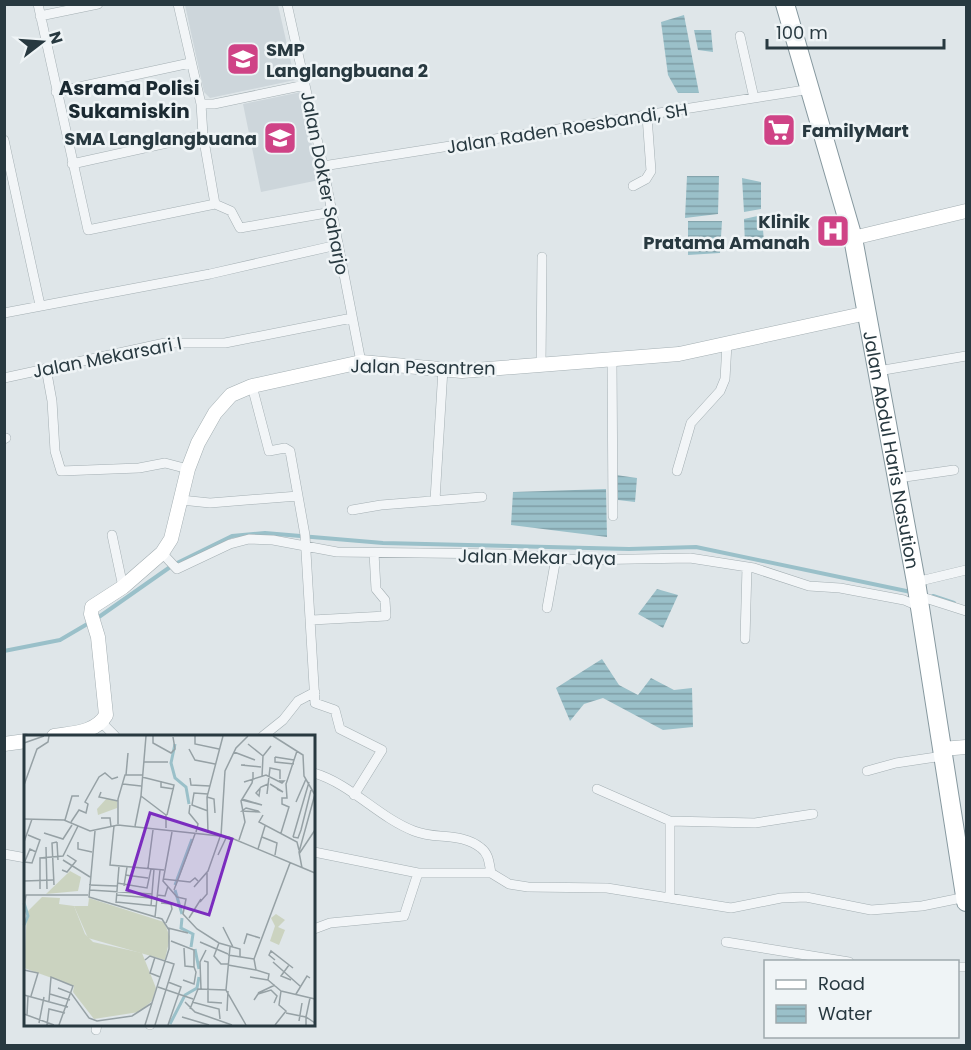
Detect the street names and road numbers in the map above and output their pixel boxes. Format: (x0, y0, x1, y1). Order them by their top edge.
street label: Jalan Dokter Saharjo (295, 89, 355, 277)
street label: Jalan Raden Roesbandi, SH (444, 97, 690, 159)
street label: Jalan Abdul Haris Nasution (858, 329, 926, 571)
street label: Jalan Mekarsari I (30, 330, 184, 384)
street label: Jalan Pesantren (350, 353, 496, 381)
street label: Jalan Mekar Jaya (458, 543, 616, 571)

